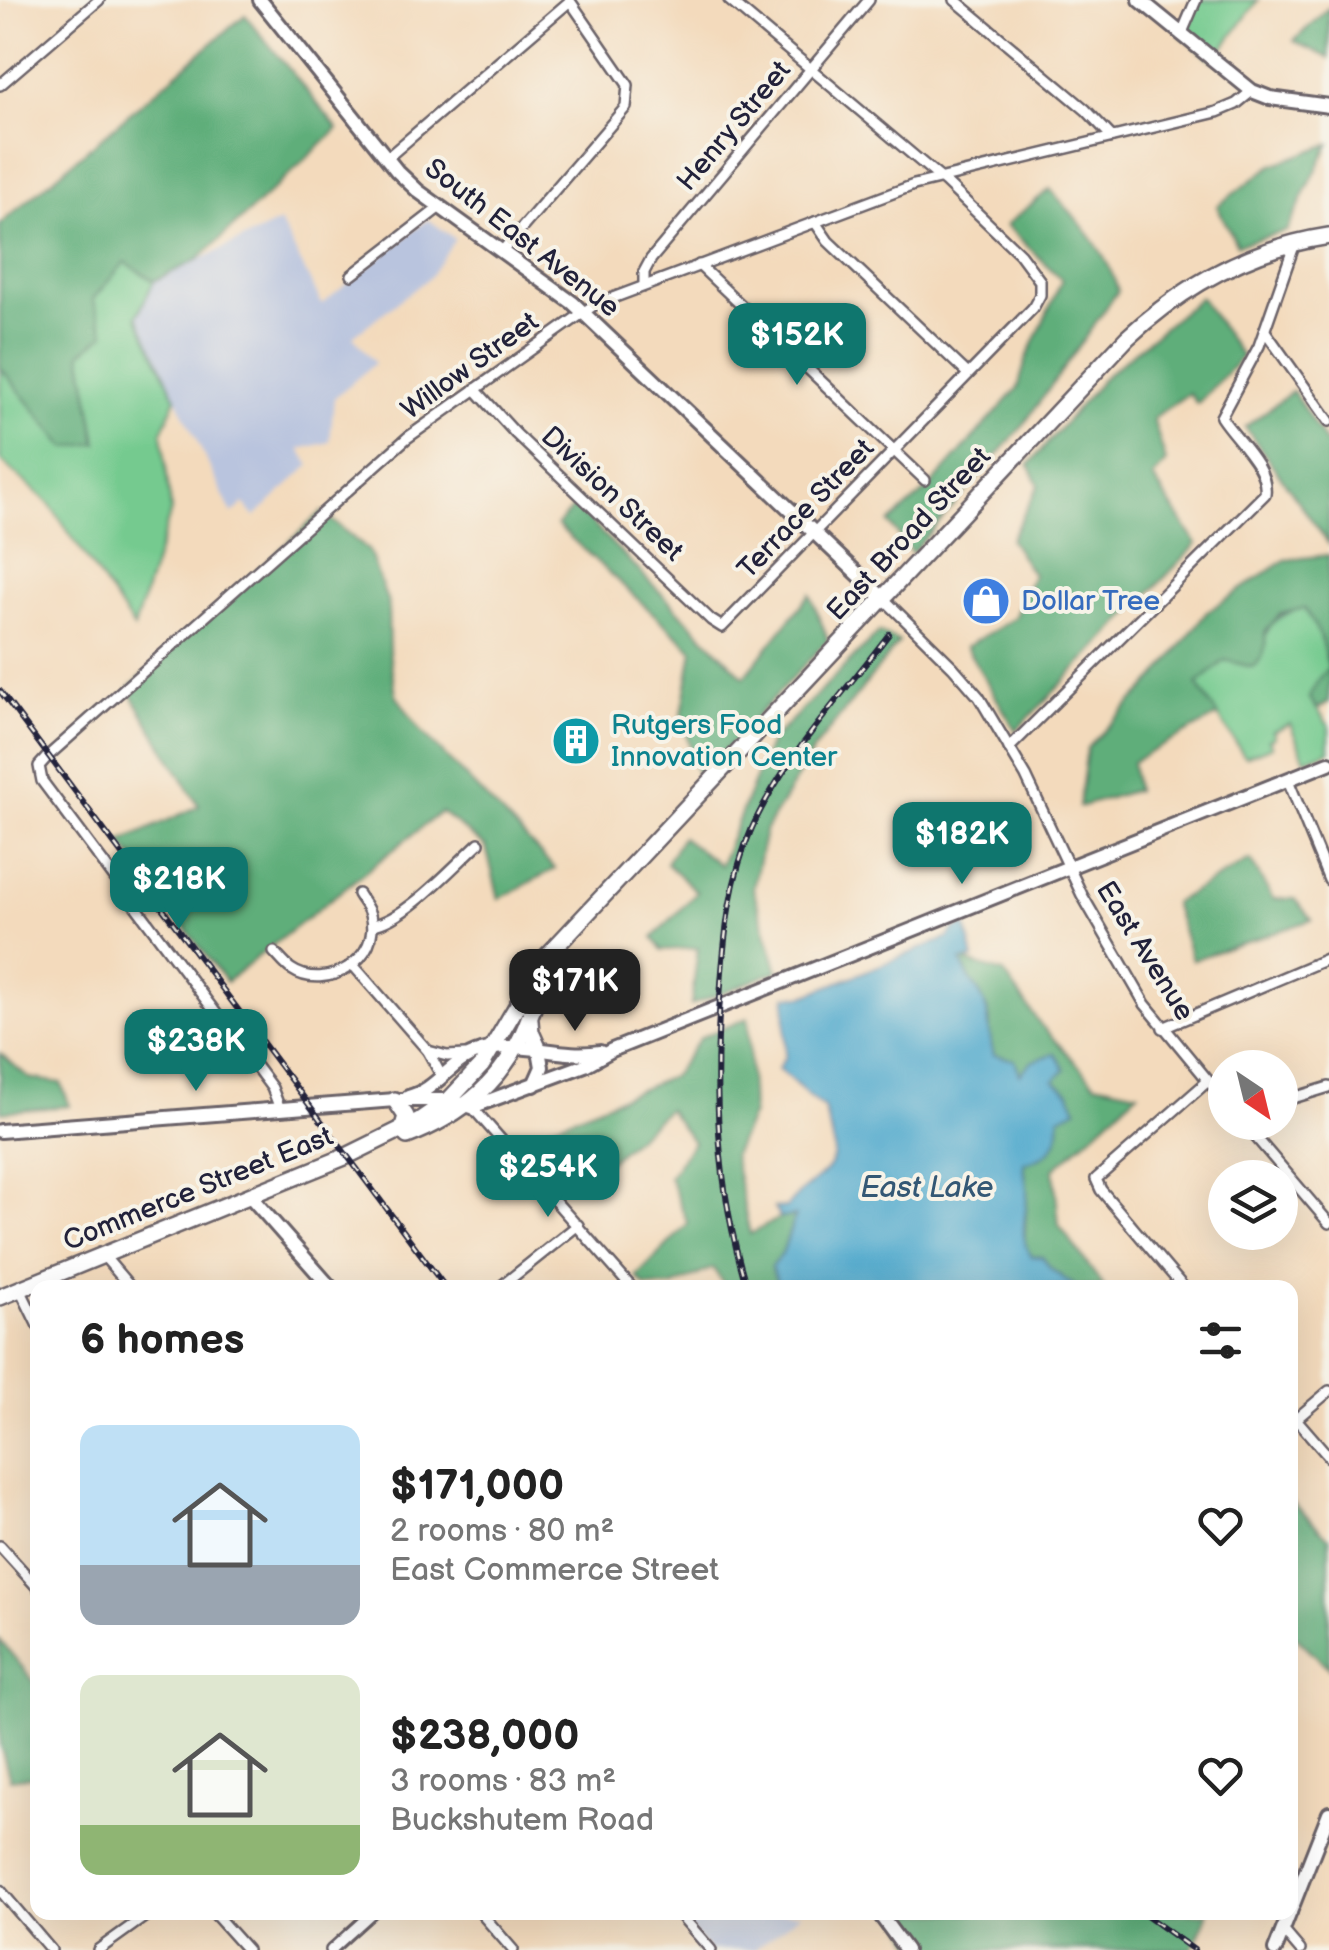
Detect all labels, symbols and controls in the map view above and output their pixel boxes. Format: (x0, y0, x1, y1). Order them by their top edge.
street label: Henry Street (670, 54, 798, 198)
street label: South East Avenue (418, 152, 626, 324)
pin: $152K (727, 303, 867, 388)
street label: Willow Street (395, 305, 545, 427)
text: $152K (750, 316, 844, 355)
street label: Division Street (534, 420, 690, 568)
street label: Terrace Street (731, 432, 881, 586)
street label: East Broad Street (820, 440, 998, 627)
shop icon: Dollar Tree (960, 575, 1012, 627)
place label: Dollar Tree (1021, 585, 1160, 618)
place label: Rutgers Food Innovation Center (611, 709, 838, 774)
building icon: Rutgers Food Innovation Center (550, 715, 602, 767)
pin: $182K (892, 802, 1032, 887)
text: $182K (915, 815, 1009, 854)
pin: $218K (109, 847, 249, 932)
text: $218K (132, 860, 226, 899)
street label: East Avenue (1089, 875, 1201, 1027)
pin: $171K (505, 949, 645, 1034)
text: $171K (531, 962, 619, 1001)
pin: $238K (126, 1009, 266, 1094)
text: $238K (146, 1022, 246, 1061)
north arrow (1208, 1050, 1298, 1140)
map controls (1208, 1050, 1298, 1250)
street label: Commerce Street East (58, 1120, 338, 1258)
pin: $254K (478, 1135, 618, 1220)
text: $254K (498, 1148, 598, 1187)
button: layers (1208, 1160, 1298, 1250)
water label: East Lake (861, 1170, 993, 1206)
icon: filters (1193, 1313, 1248, 1368)
text: 6 homes (80, 1315, 244, 1366)
text: $171,000 (390, 1461, 564, 1512)
icon: home (160, 1465, 280, 1585)
icon: heart (1193, 1498, 1248, 1553)
text: 2 rooms · 80 m² (390, 1512, 614, 1551)
text: East Commerce Street (390, 1551, 719, 1590)
text: $238,000 (390, 1711, 579, 1762)
icon: home (160, 1715, 280, 1835)
icon: heart (1193, 1748, 1248, 1803)
text: 3 rooms · 83 m² (390, 1762, 616, 1801)
text: Buckshutem Road (390, 1801, 654, 1840)

